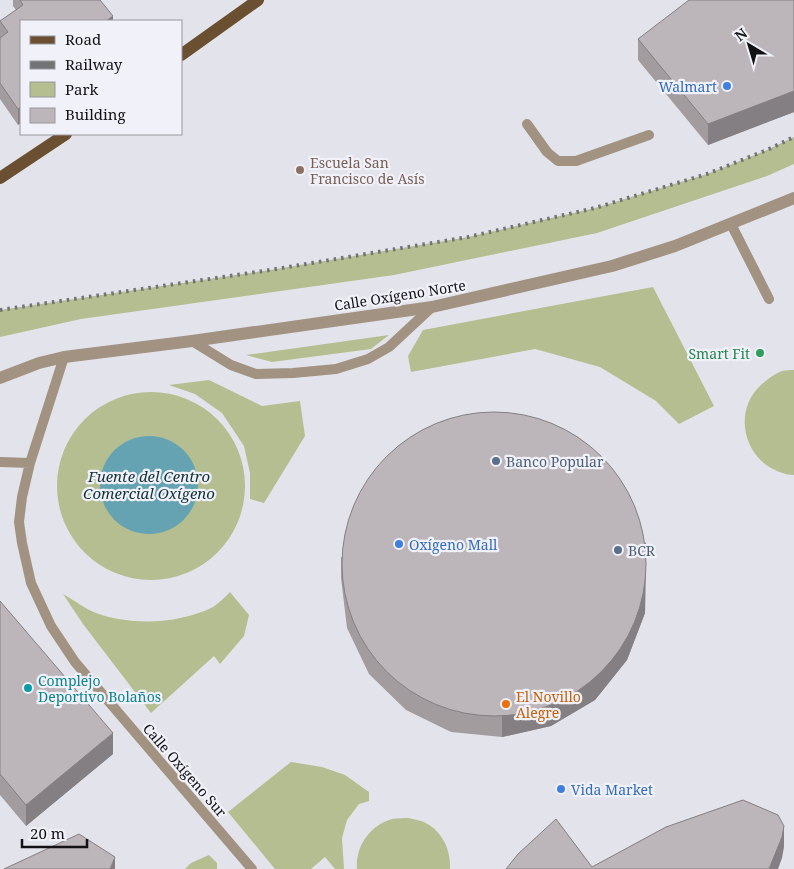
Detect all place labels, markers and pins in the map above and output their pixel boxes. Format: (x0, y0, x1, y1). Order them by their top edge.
place label: Walmart (658, 77, 717, 96)
marker: Walmart (721, 80, 733, 92)
place label: Escuela San Francisco de Asís (310, 153, 424, 188)
marker: Escuela San Francisco de Asís (294, 164, 306, 176)
place label: Smart Fit (688, 344, 750, 363)
marker: Smart Fit (754, 347, 766, 359)
place label: Banco Popular (506, 452, 604, 471)
marker: Banco Popular (490, 455, 502, 467)
place label: Oxígeno Mall (409, 535, 498, 554)
marker: Oxígeno Mall (393, 538, 405, 550)
place label: BCR (628, 541, 656, 560)
marker: BCR (612, 544, 624, 556)
place label: Complejo Deportivo Bolaños (38, 671, 161, 706)
marker: Complejo Deportivo Bolaños (22, 682, 34, 694)
place label: El Novillo Alegre (516, 687, 581, 722)
marker: El Novillo Alegre (500, 698, 512, 710)
place label: Vida Market (571, 780, 653, 799)
marker: Vida Market (555, 783, 567, 795)

